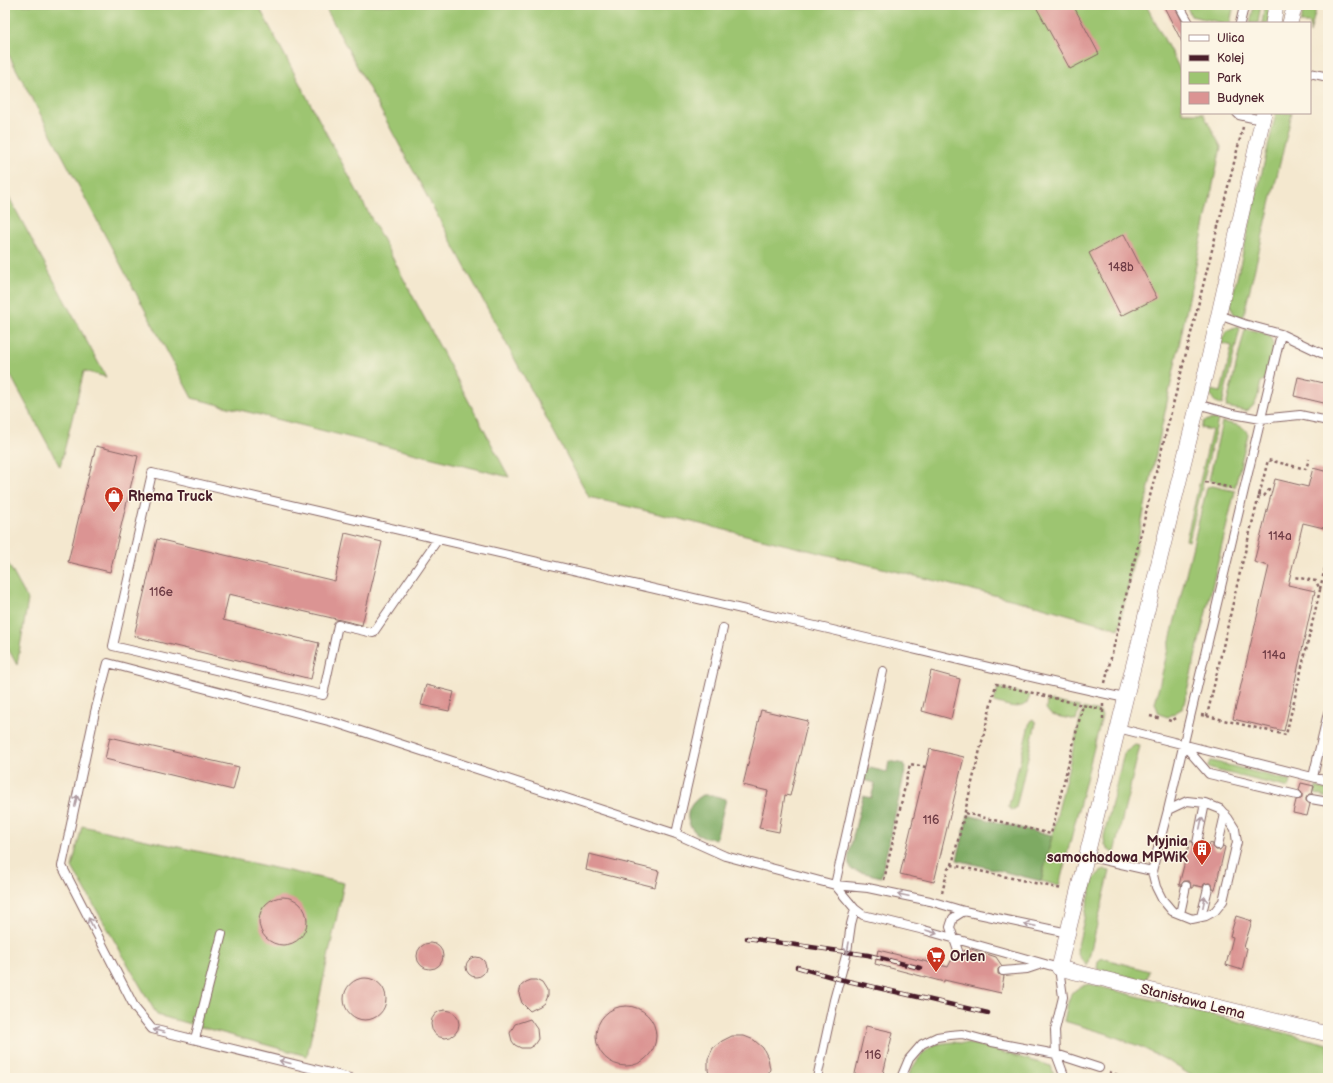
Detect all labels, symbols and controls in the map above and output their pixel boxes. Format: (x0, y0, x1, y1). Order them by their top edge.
legend (1181, 22, 1311, 114)
text: Ulica (1217, 31, 1245, 46)
text: Kolej (1217, 51, 1244, 66)
text: Park (1217, 71, 1241, 86)
text: Budynek (1217, 91, 1264, 106)
house number: 148b (1108, 260, 1134, 275)
shop icon: Rhema Truck (103, 485, 125, 513)
place label: Rhema Truck (128, 488, 213, 505)
house number: 114a (1268, 529, 1292, 544)
house number: 116e (149, 585, 173, 600)
house number: 114a (1262, 648, 1286, 663)
one-way arrow (73, 795, 81, 808)
house number: 116 (923, 813, 939, 828)
one-way arrow (1197, 817, 1205, 830)
place label: Myjnia samochodowa MPWiK (1047, 833, 1188, 866)
building icon: Myjnia samochodowa MPWiK (1191, 838, 1213, 866)
one-way arrow (897, 891, 910, 899)
one-way arrow (1201, 896, 1209, 909)
one-way arrow (87, 917, 95, 929)
one-way arrow (1024, 920, 1037, 928)
one-way arrow (926, 929, 939, 936)
one-way arrow (843, 941, 851, 954)
supermarket icon: Orlen (925, 945, 947, 973)
place label: Orlen (950, 948, 985, 965)
street label: Stanisława Lema (1139, 980, 1247, 1023)
one-way arrow (153, 1026, 166, 1034)
house number: 116 (865, 1048, 881, 1063)
one-way arrow (279, 1058, 292, 1065)

